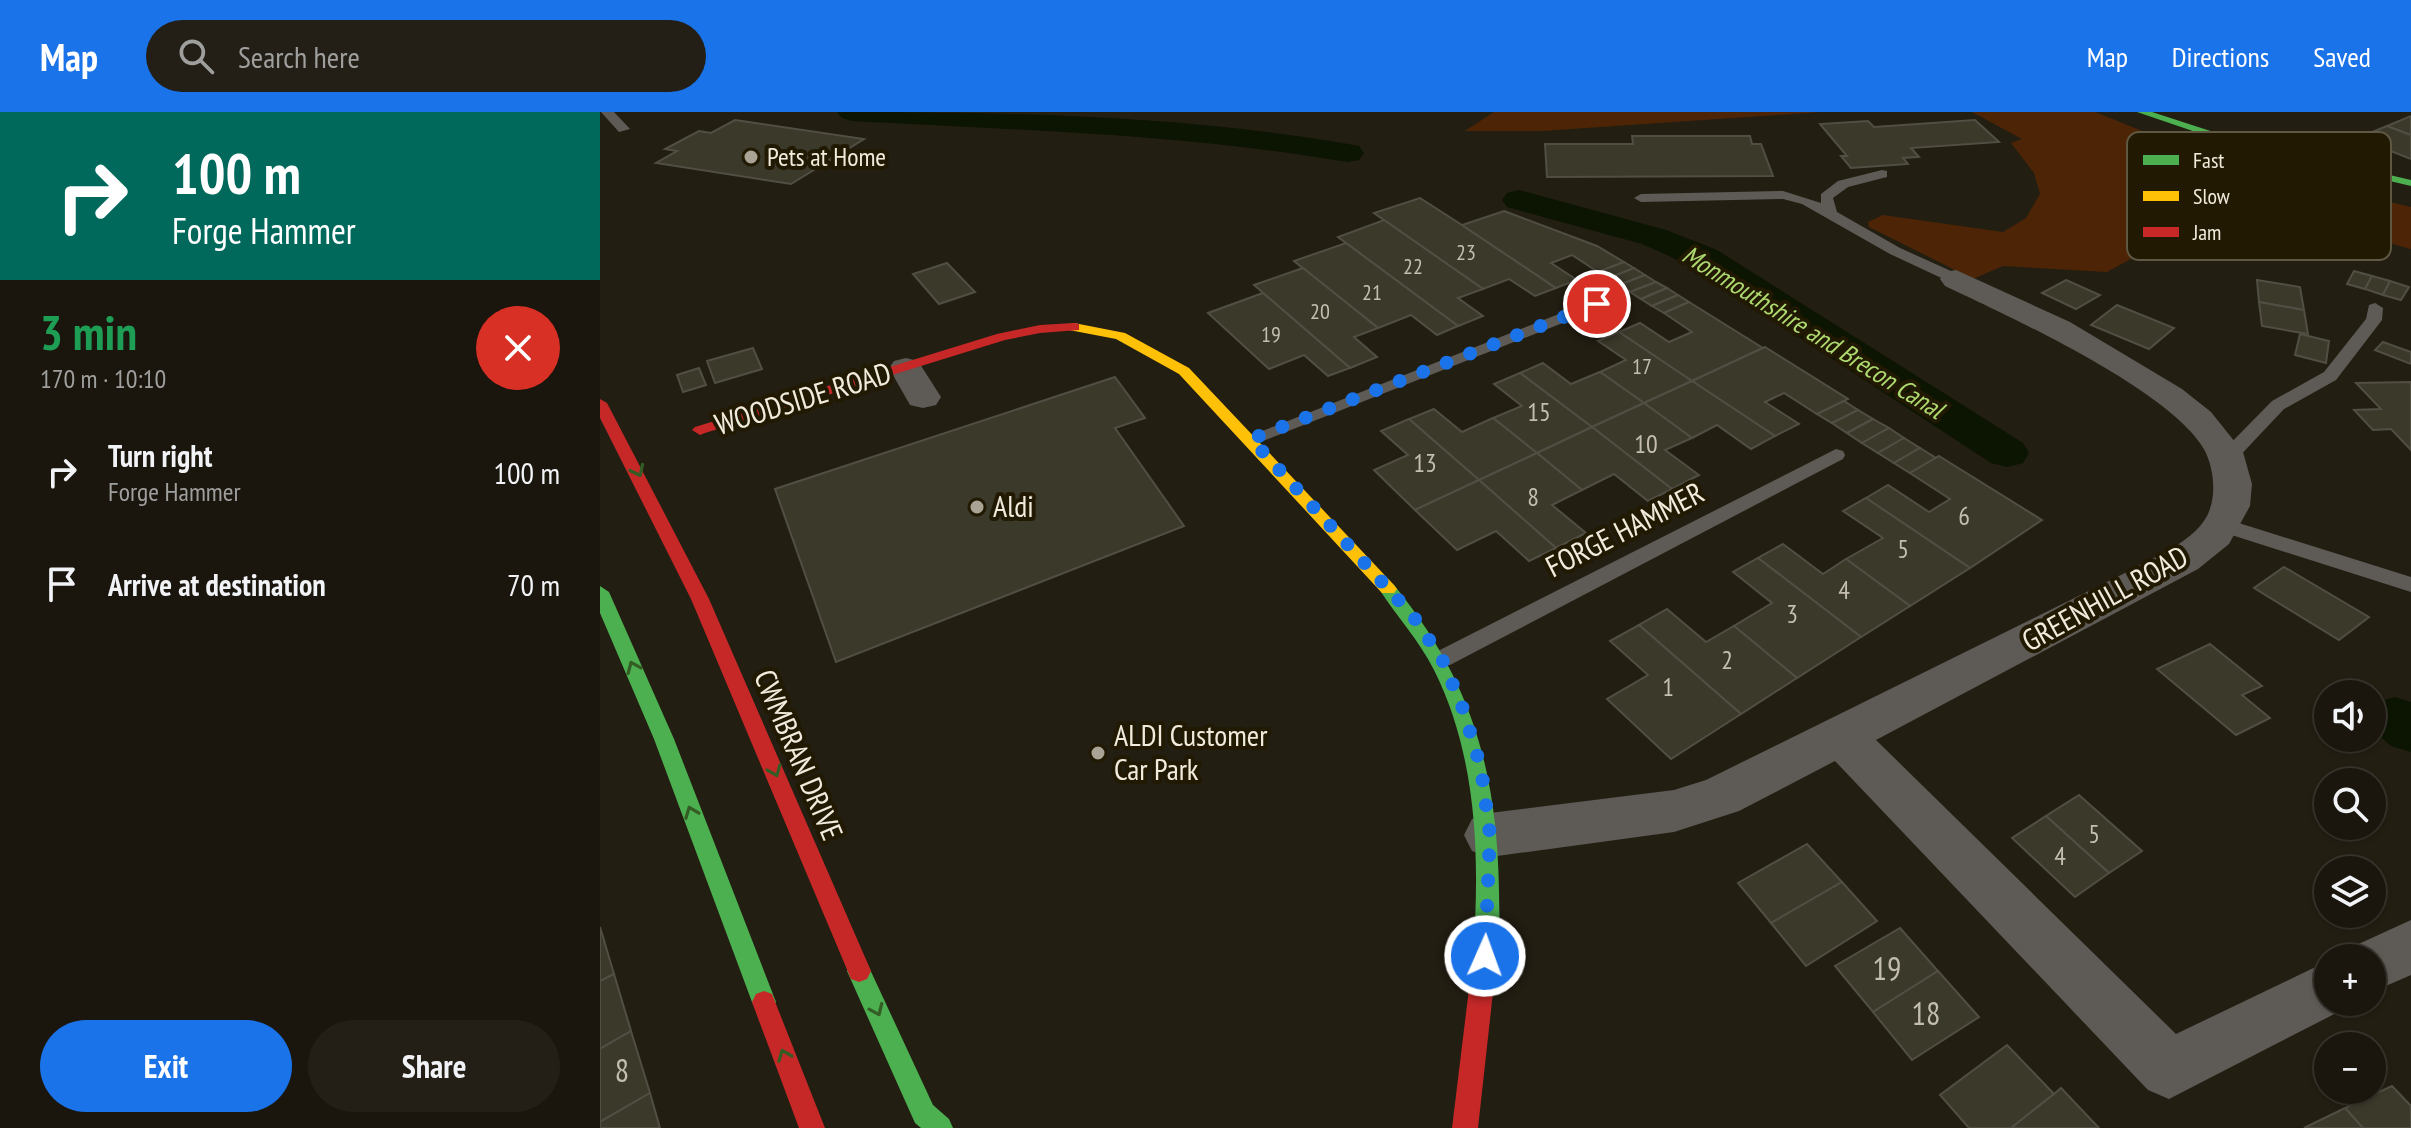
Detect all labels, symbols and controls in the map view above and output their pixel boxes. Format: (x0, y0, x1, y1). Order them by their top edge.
search box (146, 20, 706, 92)
text: Map (40, 32, 98, 81)
icon: search (174, 34, 218, 78)
text: Search here (238, 37, 360, 76)
text: Map (2087, 38, 2128, 75)
text: Directions (2172, 38, 2269, 75)
text: Saved (2313, 38, 2371, 75)
legend (2127, 132, 2391, 260)
text: 100 m (172, 137, 301, 209)
place label: Pets at Home (767, 140, 886, 173)
icon: right (40, 144, 144, 248)
text: Fast (2193, 146, 2224, 174)
marker: Pets at Home (742, 148, 760, 166)
text: Slow (2193, 182, 2230, 210)
text: Forge Hammer (172, 207, 356, 254)
text: Jam (2192, 218, 2221, 246)
house number: 23 (1456, 238, 1476, 266)
water label: Monmouthshire and Brecon Canal (1677, 238, 1952, 427)
house number: 22 (1403, 252, 1423, 280)
pin (1563, 270, 1631, 338)
house number: 21 (1362, 278, 1382, 306)
icon: arrive (1575, 282, 1619, 326)
house number: 20 (1310, 297, 1330, 325)
text: 3 min (40, 301, 137, 363)
button: close (476, 306, 560, 390)
house number: 19 (1261, 320, 1281, 348)
street label: WOODSIDE ROAD (710, 352, 896, 443)
house number: 17 (1632, 352, 1652, 380)
text: 170 m · 10:10 (40, 362, 166, 395)
house number: 15 (1527, 395, 1551, 428)
house number: 10 (1634, 427, 1658, 460)
text: Turn right (108, 436, 212, 475)
house number: 13 (1413, 446, 1437, 479)
icon: right (40, 450, 84, 494)
text: 100 m (494, 453, 560, 492)
one-way arrow (628, 463, 644, 478)
street label: FORGE HAMMER (1539, 472, 1710, 585)
text: Forge Hammer (108, 475, 241, 508)
house number: 8 (1527, 480, 1539, 513)
place label: Aldi (993, 486, 1034, 525)
marker: Aldi (968, 498, 986, 516)
house number: 6 (1958, 499, 1970, 532)
house number: 5 (1897, 532, 1909, 565)
street label: GREENHILL ROAD (2014, 536, 2194, 659)
icon: arrive (40, 562, 84, 606)
text: Arrive at destination (108, 565, 326, 604)
text: 70 m (507, 565, 560, 604)
house number: 4 (1838, 573, 1850, 606)
house number: 3 (1786, 597, 1798, 630)
house number: 2 (1721, 643, 1733, 676)
one-way arrow (626, 661, 642, 675)
street label: CWMBRAN DRIVE (746, 663, 853, 845)
house number: 1 (1662, 670, 1674, 703)
map controls (2314, 680, 2386, 1104)
button: sound (2314, 680, 2386, 752)
place label: ALDI Customer Car Park (1114, 715, 1268, 788)
marker: ALDI Customer Car Park (1089, 744, 1107, 762)
one-way arrow (766, 763, 782, 777)
button: search (2314, 768, 2386, 840)
one-way arrow (684, 806, 701, 820)
house number: 5 (2088, 817, 2100, 850)
house number: 4 (2054, 839, 2066, 872)
button: layers (2314, 856, 2386, 928)
position arrow (1443, 914, 1527, 998)
button: + (2314, 944, 2386, 1016)
house number: 19 (1873, 947, 1901, 989)
house number: 18 (1912, 992, 1940, 1034)
one-way arrow (867, 1002, 883, 1016)
button: Exit (40, 1020, 292, 1112)
button: Share (308, 1020, 560, 1112)
button: − (2314, 1032, 2386, 1104)
house number: 8 (615, 1049, 629, 1091)
one-way arrow (777, 1049, 794, 1063)

